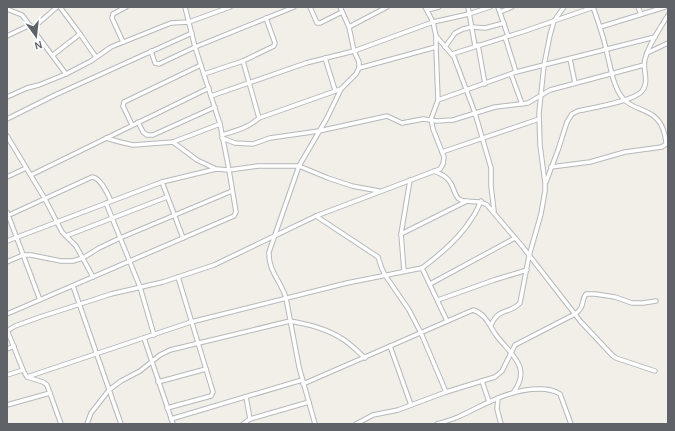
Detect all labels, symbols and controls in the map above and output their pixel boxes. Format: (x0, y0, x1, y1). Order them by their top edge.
north arrow (16, 16, 56, 56)
text: N (33, 38, 44, 52)

